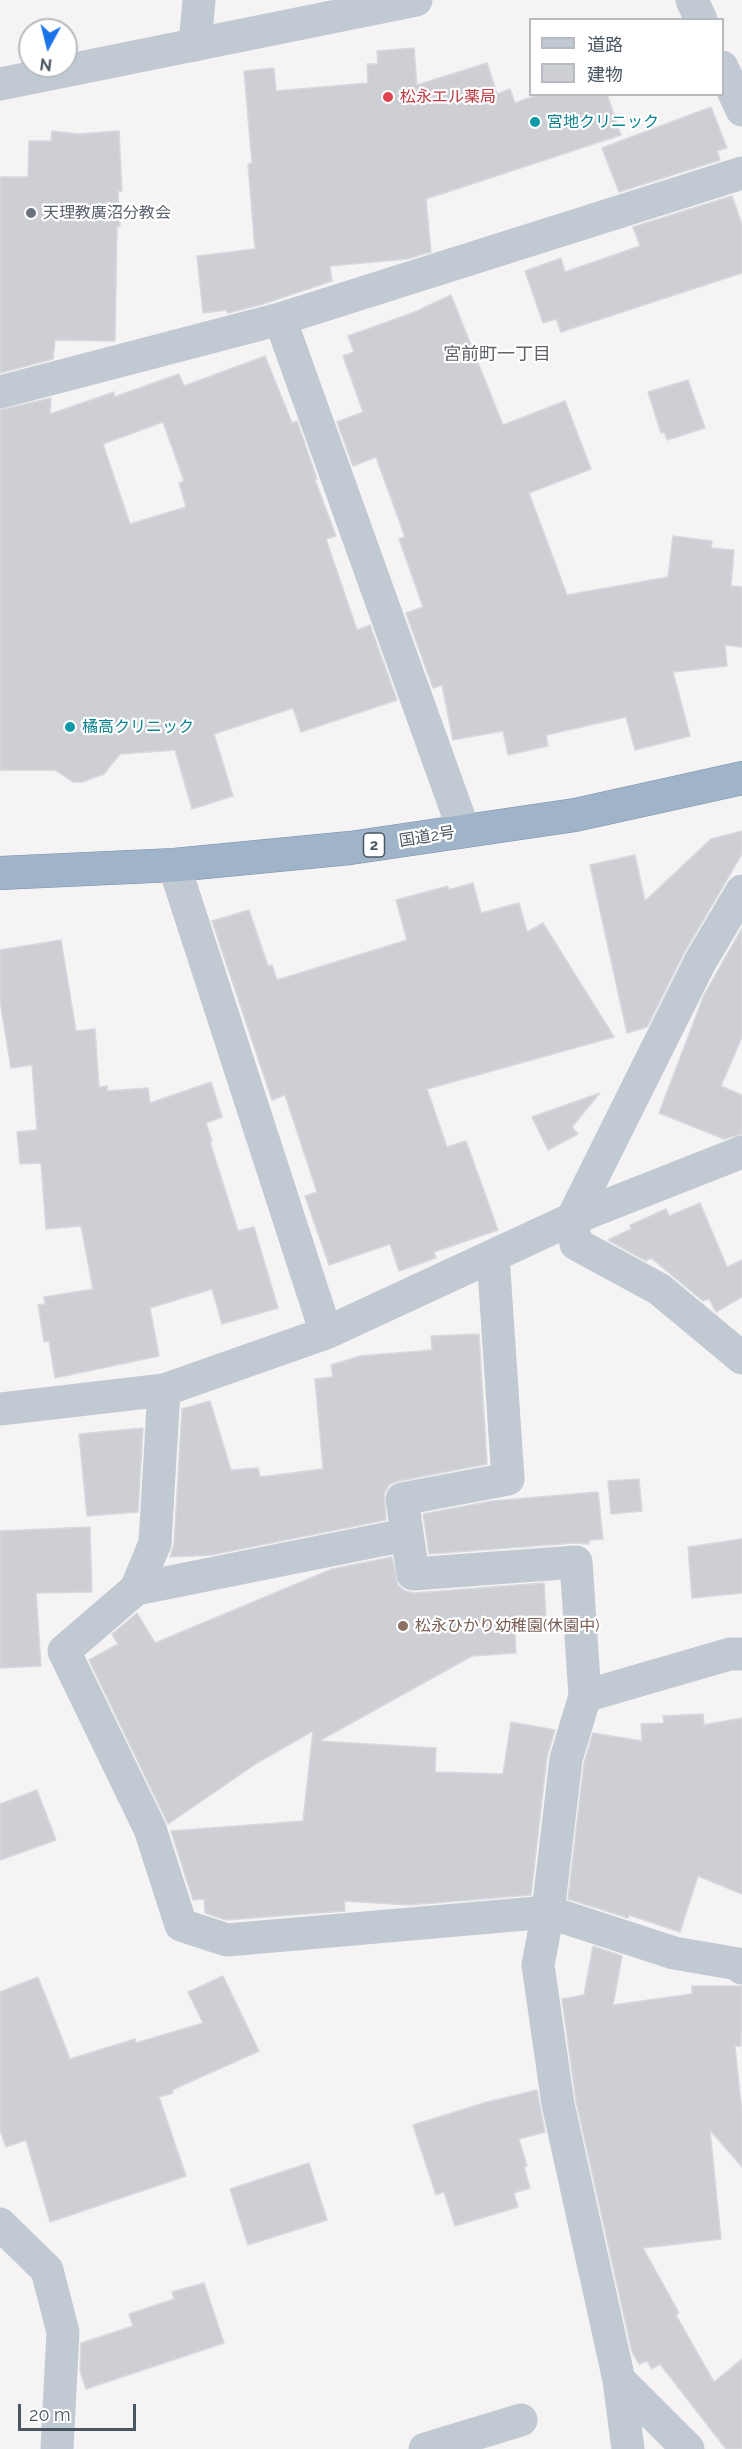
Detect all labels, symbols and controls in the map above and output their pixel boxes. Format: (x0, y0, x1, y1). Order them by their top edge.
north arrow (18, 18, 78, 78)
legend (529, 18, 724, 96)
text: 道路 (587, 34, 623, 55)
text: N (39, 54, 53, 75)
text: 建物 (587, 64, 623, 85)
place label: 松永エル薬局 (400, 87, 496, 107)
marker: 松永エル薬局 (381, 90, 395, 104)
place label: 宮地クリニック (547, 112, 659, 132)
marker: 宮地クリニック (528, 115, 542, 129)
place label: 天理教廣沼分教会 (43, 203, 171, 223)
marker: 天理教廣沼分教会 (24, 206, 38, 220)
district label: 宮前町一丁目 (443, 344, 551, 366)
place label: 橘高クリニック (82, 717, 194, 737)
marker: 橘高クリニック (63, 720, 77, 734)
street label: 国道2号 (398, 823, 456, 851)
road number: 2 (364, 833, 385, 857)
place label: 松永ひかり幼稚園(休園中) (415, 1616, 600, 1636)
marker: 松永ひかり幼稚園(休園中) (396, 1619, 410, 1633)
scale bar (21, 2392, 140, 2430)
text: 20 m (29, 2404, 71, 2425)

